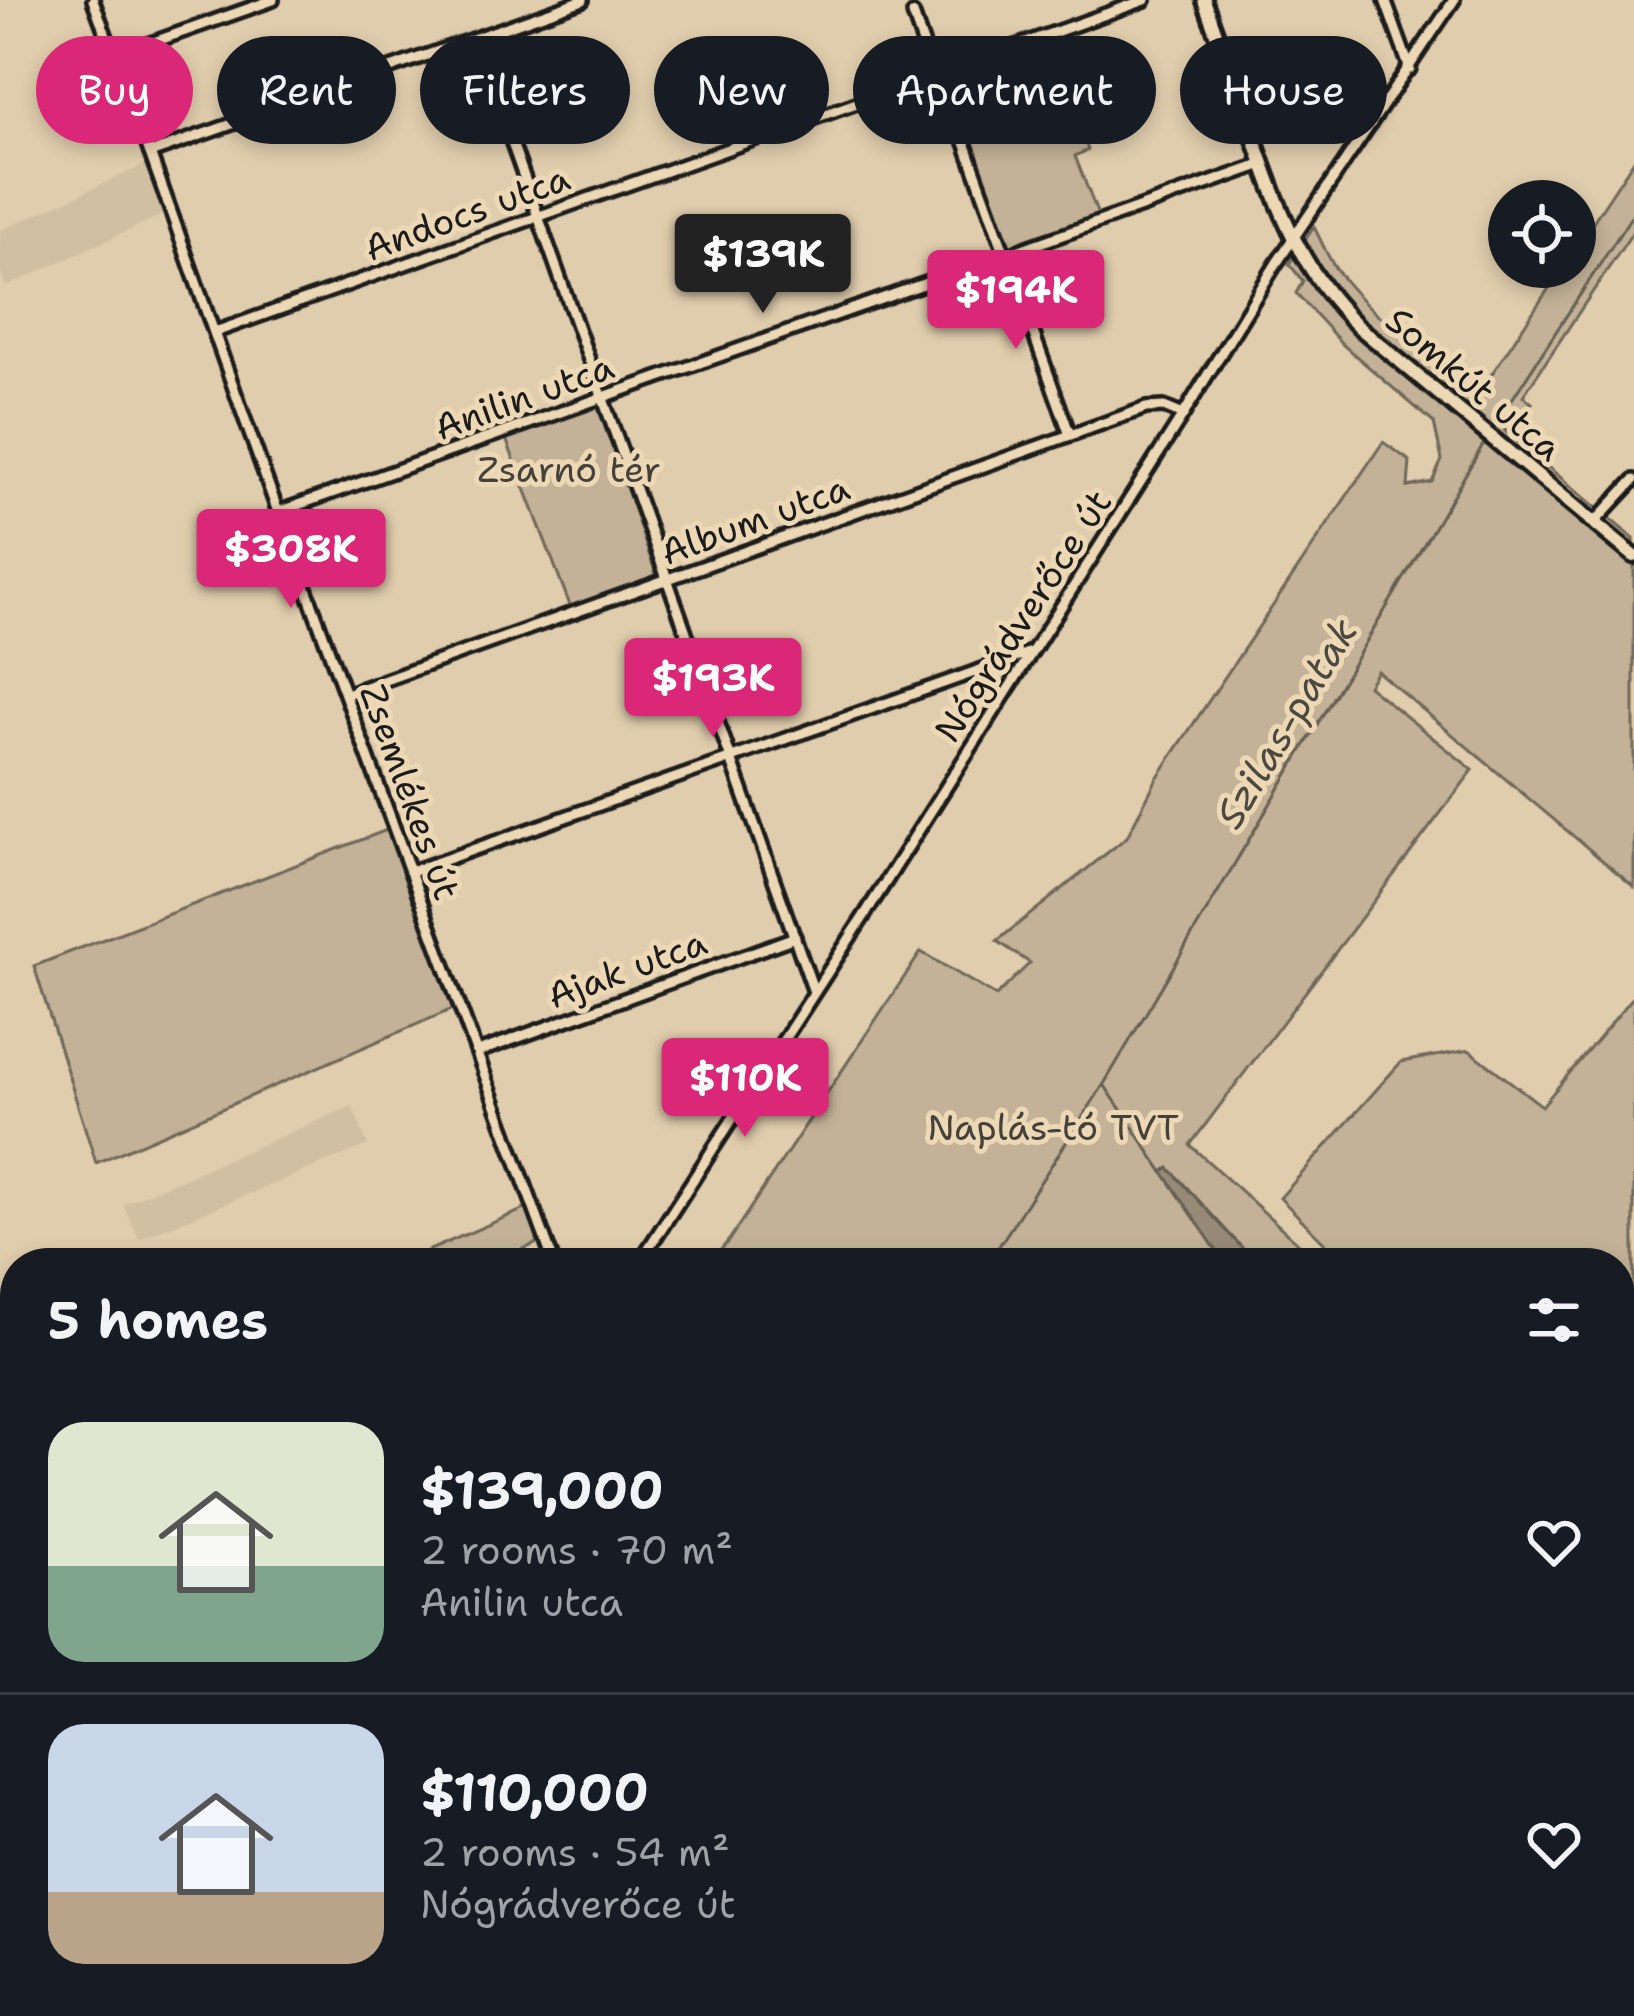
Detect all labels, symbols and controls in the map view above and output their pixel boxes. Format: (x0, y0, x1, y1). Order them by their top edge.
chip: Buy (36, 36, 193, 144)
chip: Rent (217, 36, 396, 144)
chip: Filters (420, 36, 630, 144)
chip: New (654, 36, 829, 144)
chip: Apartment (853, 36, 1156, 144)
chip: House (1180, 36, 1387, 144)
street label: Andocs utca (358, 153, 576, 273)
map controls (1488, 180, 1596, 288)
button: locate (1488, 180, 1596, 288)
pin: $139K (679, 214, 847, 316)
text: $139K (702, 227, 824, 279)
pin: $194K (932, 250, 1100, 352)
text: $194K (954, 263, 1078, 315)
street label: Somkút utca (1376, 296, 1572, 472)
street label: Anilin utca (428, 342, 620, 452)
park label: Zsarnó tér (477, 445, 661, 494)
street label: Album utca (654, 463, 856, 577)
street label: Nógrádverőce út (923, 480, 1123, 752)
pin: $308K (207, 509, 375, 611)
text: $308K (224, 522, 358, 574)
water label: Szilas-patak (1203, 609, 1369, 837)
pin: $193K (629, 638, 797, 740)
text: $193K (651, 651, 775, 703)
street label: Zsemlékes út (348, 677, 472, 907)
street label: Ajak utca (541, 918, 713, 1020)
pin: $110K (661, 1038, 829, 1140)
text: $110K (689, 1051, 801, 1103)
park label: Naplás-tó TVT (927, 1103, 1179, 1152)
text: 5 homes (48, 1286, 268, 1354)
icon: filters (1521, 1287, 1587, 1353)
text: $139,000 (420, 1456, 664, 1524)
icon: home (144, 1470, 288, 1614)
icon: heart (1521, 1509, 1587, 1575)
text: 2 rooms · 70 m² (420, 1524, 733, 1576)
text: Anilin utca (420, 1576, 623, 1628)
text: $110,000 (420, 1758, 649, 1826)
icon: home (144, 1772, 288, 1916)
icon: heart (1521, 1811, 1587, 1877)
text: 2 rooms · 54 m² (420, 1826, 730, 1878)
text: Nógrádverőce út (420, 1878, 736, 1930)

